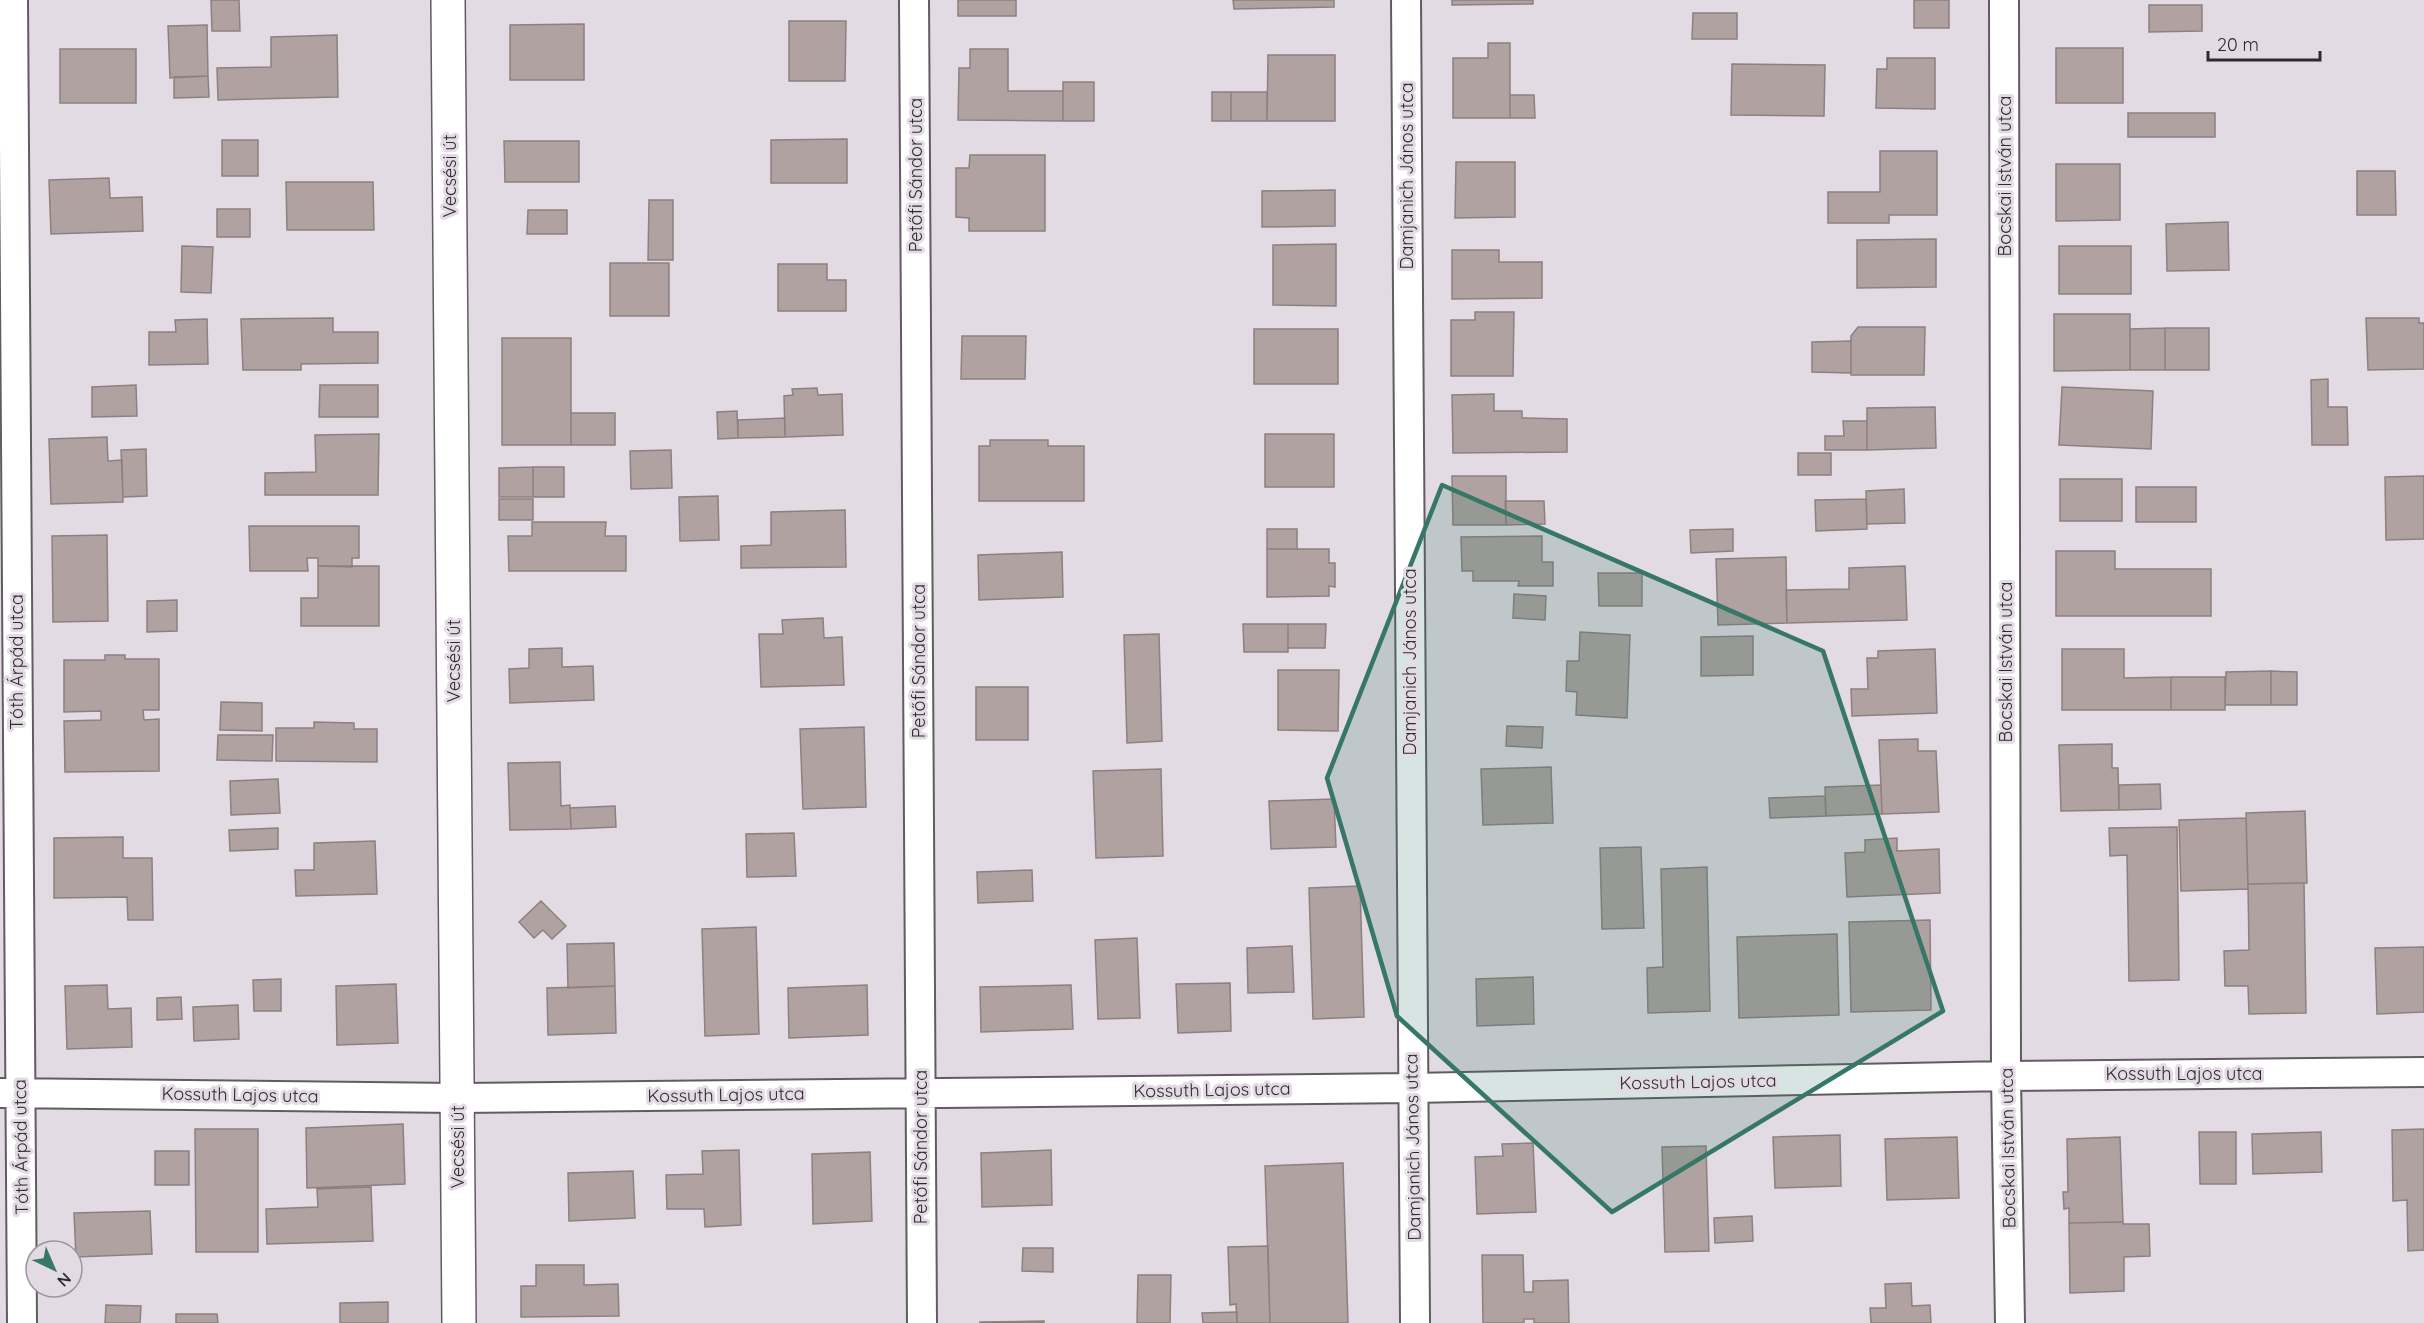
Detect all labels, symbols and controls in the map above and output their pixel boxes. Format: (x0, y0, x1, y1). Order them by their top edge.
scale bar (2208, 24, 2320, 62)
text: 20 m (2217, 33, 2259, 56)
street label: Damjanich János utca (1395, 82, 1418, 270)
street label: Bocskai István utca (1993, 96, 2016, 256)
street label: Petőfi Sándor utca (904, 98, 927, 252)
street label: Vecsési út (438, 134, 461, 218)
street label: Damjanich János utca (1398, 568, 1421, 756)
street label: Bocskai István utca (1994, 582, 2017, 742)
street label: Petőfi Sándor utca (907, 584, 930, 738)
street label: Tóth Árpád utca (5, 594, 28, 730)
street label: Vecsési út (442, 619, 465, 703)
street label: Damjanich János utca (1399, 1053, 1426, 1241)
street label: Kossuth Lajos utca (2105, 1062, 2263, 1085)
street label: Bocskai István utca (1995, 1067, 2020, 1229)
street label: Kossuth Lajos utca (1619, 1069, 1777, 1094)
street label: Petőfi Sándor utca (909, 1070, 932, 1224)
street label: Kossuth Lajos utca (1133, 1077, 1291, 1102)
street label: Tóth Árpád utca (8, 1079, 33, 1215)
street label: Kossuth Lajos utca (161, 1082, 319, 1107)
street label: Kossuth Lajos utca (647, 1082, 805, 1107)
street label: Vecsési út (446, 1105, 469, 1189)
north arrow (24, 1239, 84, 1299)
text: N (53, 1269, 76, 1291)

